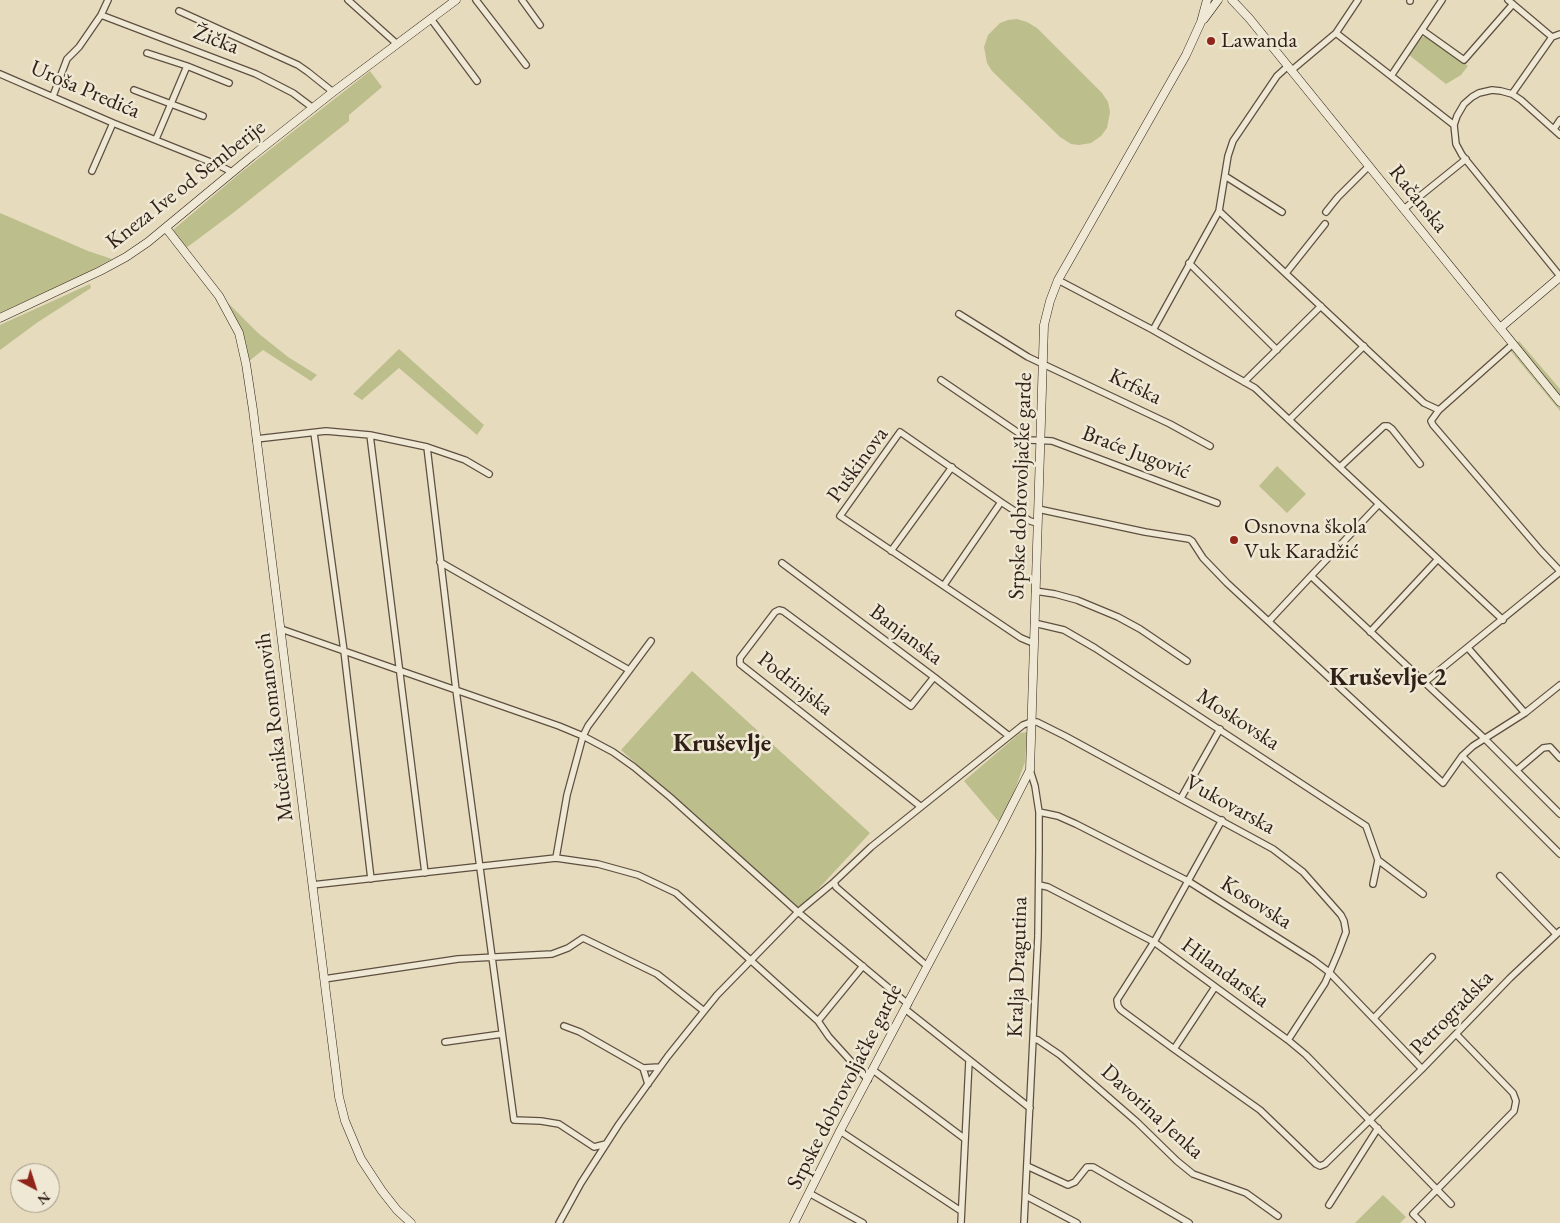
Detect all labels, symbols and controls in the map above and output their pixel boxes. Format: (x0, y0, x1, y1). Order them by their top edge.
street label: Žička (189, 19, 243, 61)
place label: Lawanda (1221, 28, 1297, 54)
marker: Lawanda (1205, 35, 1217, 47)
street label: Uroša Predića (26, 55, 144, 125)
street label: Kneza Ive od Semberije (101, 115, 271, 255)
street label: Račanska (1383, 160, 1453, 238)
street label: Krfska (1104, 363, 1166, 411)
street label: Srpske dobrovoljačke garde (1004, 372, 1038, 600)
street label: Braće Jugović (1078, 420, 1194, 486)
street label: Puškinova (822, 422, 894, 508)
place label: Osnovna škola Vuk Karadžić (1244, 514, 1367, 566)
marker: Osnovna škola Vuk Karadžić (1228, 534, 1240, 546)
street label: Banjanska (864, 599, 948, 671)
street label: Mučenika Romanovih (250, 631, 300, 823)
street label: Podrinjska (752, 646, 838, 722)
district label: Kruševlje 2 (1329, 663, 1447, 693)
street label: Moskovska (1191, 683, 1285, 757)
district label: Kruševlje (673, 729, 771, 759)
street label: Vukovarska (1180, 769, 1280, 841)
street label: Kosovska (1215, 871, 1297, 935)
street label: Kralja Dragutina (1002, 896, 1034, 1038)
street label: Hilandarska (1176, 932, 1274, 1014)
street label: Petrogradska (1405, 965, 1499, 1061)
street label: Srpske dobrovoljačke garde (782, 980, 908, 1194)
street label: Davorina Jenka (1095, 1059, 1209, 1165)
north arrow (10, 1163, 60, 1213)
text: N (34, 1188, 54, 1209)

